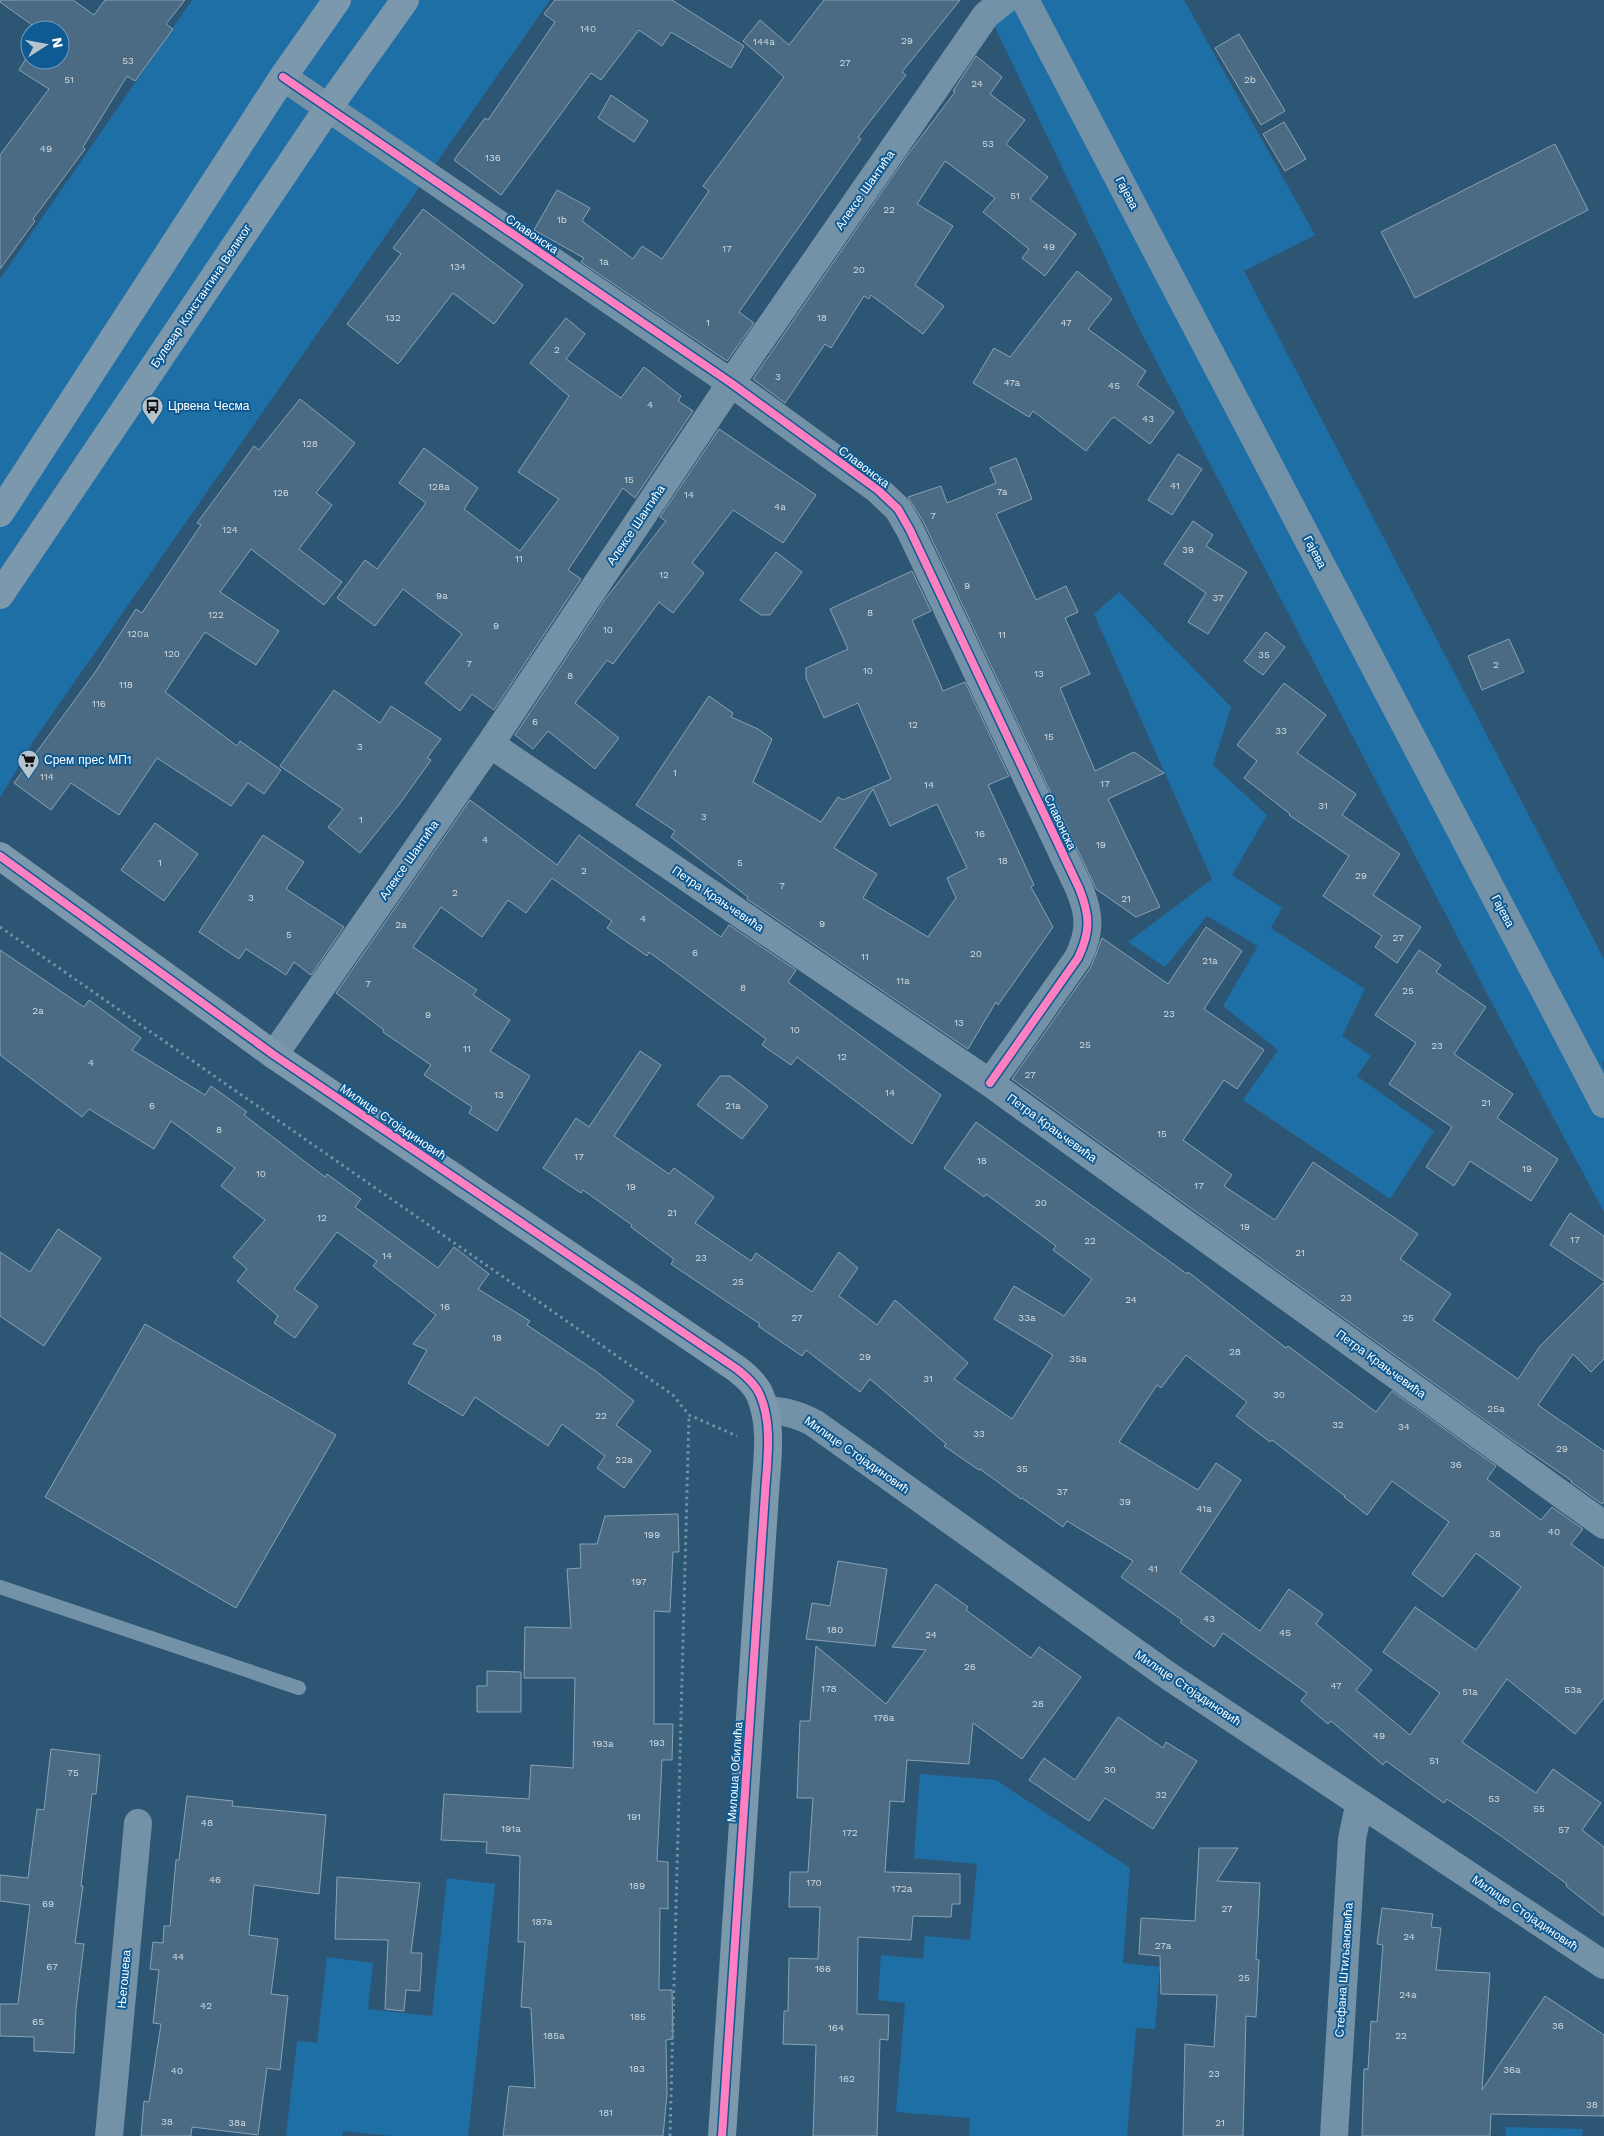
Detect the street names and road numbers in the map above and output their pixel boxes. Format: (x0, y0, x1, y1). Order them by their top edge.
street label: Алексе Шантића (832, 147, 898, 232)
street label: Гајева (1113, 174, 1141, 212)
street label: Славонска (503, 211, 561, 257)
street label: Булевар Константина Великог (148, 221, 255, 370)
street label: Славонска (836, 443, 892, 491)
street label: Алексе Шантића (604, 482, 668, 568)
street label: Гајева (1301, 533, 1329, 571)
street label: Славонска (1041, 792, 1079, 852)
street label: Алексе Шантића (376, 817, 442, 902)
street label: Петра Крањчевића (670, 863, 767, 935)
street label: Гајева (1489, 892, 1517, 930)
street label: Милице Стојадиновић (337, 1081, 449, 1163)
street label: Петра Крањчевића (1004, 1091, 1100, 1165)
street label: Петра Крањчевића (1333, 1327, 1429, 1401)
street label: Милице Стојадиновић (802, 1413, 912, 1497)
street label: Милице Стојадиновић (1132, 1647, 1244, 1729)
street label: Милоша Обилића (724, 1721, 746, 1823)
street label: Милице Стојадиновић (1469, 1872, 1581, 1954)
street label: Стефана Штиљановића (1332, 1902, 1356, 2038)
street label: Његошева (114, 1949, 134, 2009)

